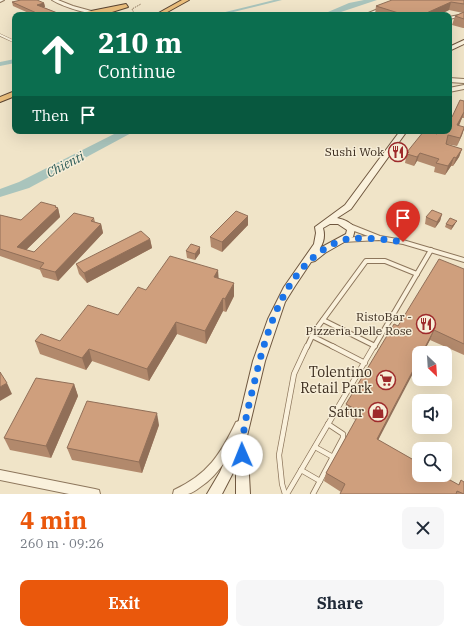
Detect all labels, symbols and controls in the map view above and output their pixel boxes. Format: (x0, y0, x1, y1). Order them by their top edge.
text: 210 m (98, 24, 182, 61)
icon: ahead (32, 28, 84, 80)
text: Continue (98, 60, 175, 83)
icon: arrive (77, 104, 99, 126)
text: Then (32, 106, 69, 125)
restaurant icon: Sushi Wok (387, 141, 409, 163)
place label: Sushi Wok (325, 144, 384, 159)
water label: Chienti (43, 148, 87, 181)
pin (386, 201, 420, 242)
icon: arrive (392, 207, 414, 229)
place label: RistoBar - Pizzeria Delle Rose (306, 309, 412, 338)
restaurant icon: RistoBar - Pizzeria Delle Rose (415, 313, 437, 335)
north arrow (412, 346, 452, 386)
map controls (412, 346, 452, 482)
place label: Tolentino Retail Park (300, 363, 373, 397)
supermarket icon: Tolentino Retail Park (375, 369, 397, 391)
button: sound (412, 394, 452, 434)
shop icon: Satur (367, 401, 389, 423)
place label: Satur (328, 403, 365, 421)
position arrow (221, 434, 263, 476)
button: search (412, 442, 452, 482)
text: 4 min (20, 504, 87, 536)
button: close (402, 507, 444, 549)
text: 260 m · 09:26 (20, 535, 104, 552)
button: Exit (20, 580, 228, 626)
button: Share (236, 580, 444, 626)

